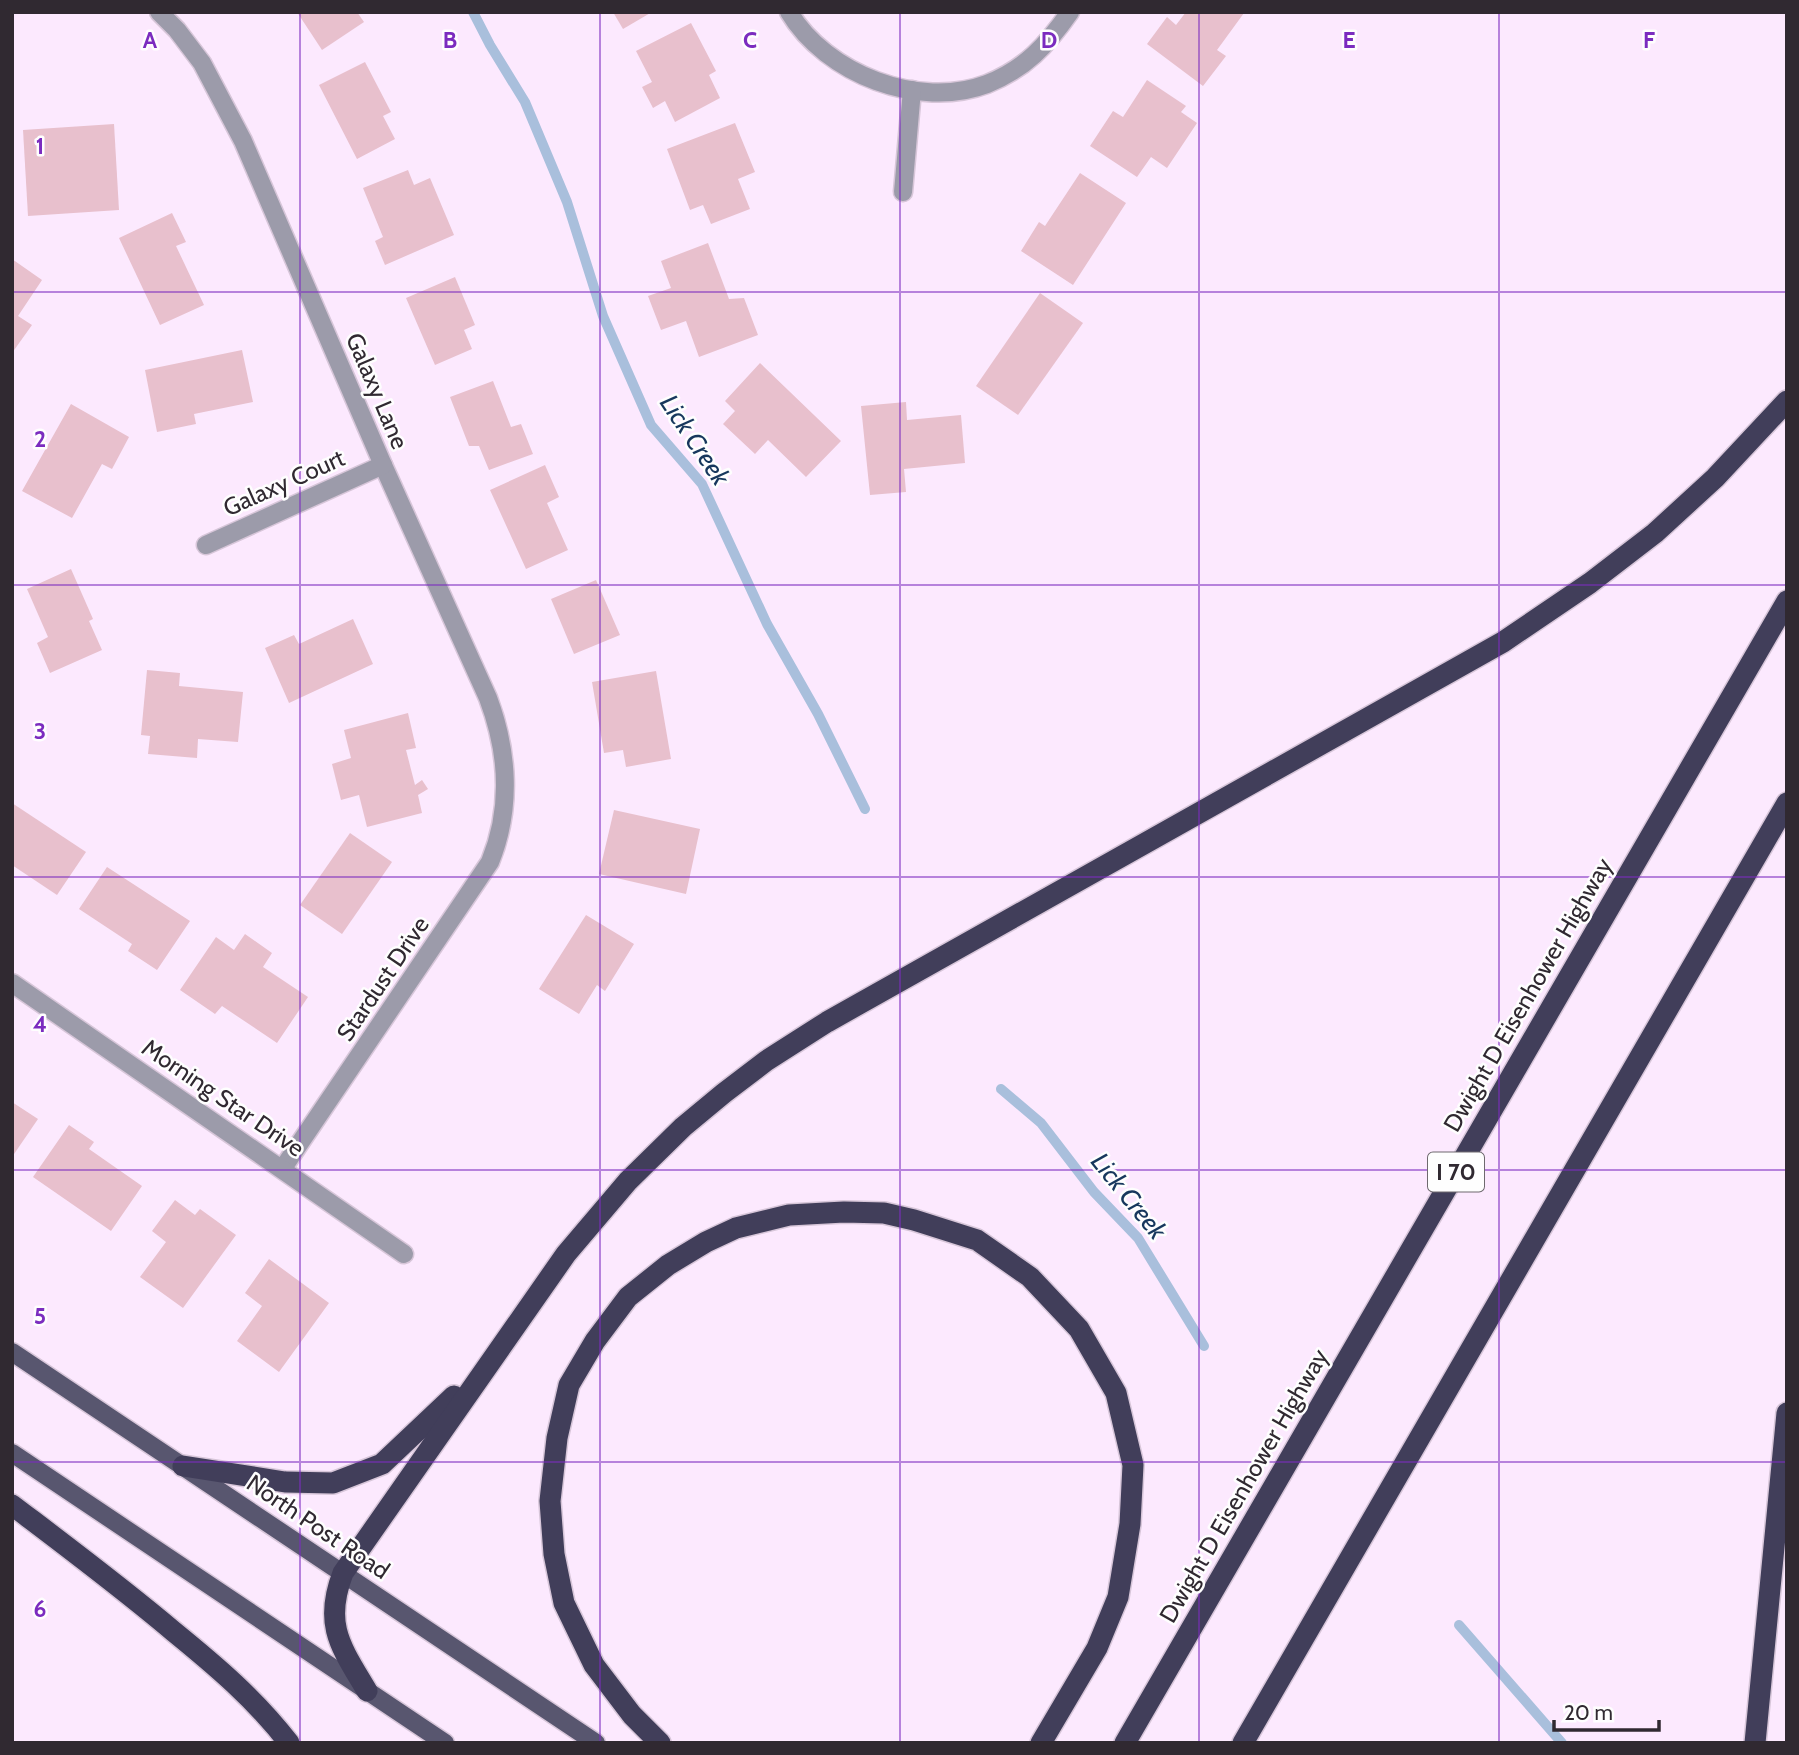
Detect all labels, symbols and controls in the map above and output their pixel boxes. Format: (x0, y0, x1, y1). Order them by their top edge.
text: A (143, 26, 158, 54)
text: B (443, 26, 457, 54)
text: C (743, 26, 757, 54)
text: D (1041, 26, 1057, 54)
text: E (1342, 26, 1356, 54)
text: F (1643, 26, 1655, 54)
text: 1 (36, 132, 44, 160)
street label: Galaxy Lane (340, 329, 415, 453)
water label: Lick Creek (653, 389, 737, 492)
text: 2 (34, 425, 46, 453)
street label: Galaxy Court (219, 443, 349, 522)
text: 3 (34, 717, 46, 745)
street label: Dwight D Eisenhower Highway (1437, 853, 1618, 1137)
street label: Stardust Drive (330, 911, 435, 1046)
text: 4 (33, 1010, 47, 1038)
street label: Morning Star Drive (137, 1033, 310, 1163)
water label: Lick Creek (1084, 1146, 1174, 1247)
road number: I 70 (1428, 1152, 1484, 1191)
text: 5 (34, 1302, 46, 1330)
street label: Dwight D Eisenhower Highway (1153, 1344, 1334, 1628)
street label: North Post Road (241, 1468, 395, 1585)
text: 6 (34, 1595, 46, 1623)
scale bar (1554, 1688, 1659, 1732)
text: 20 m (1564, 1700, 1613, 1725)

